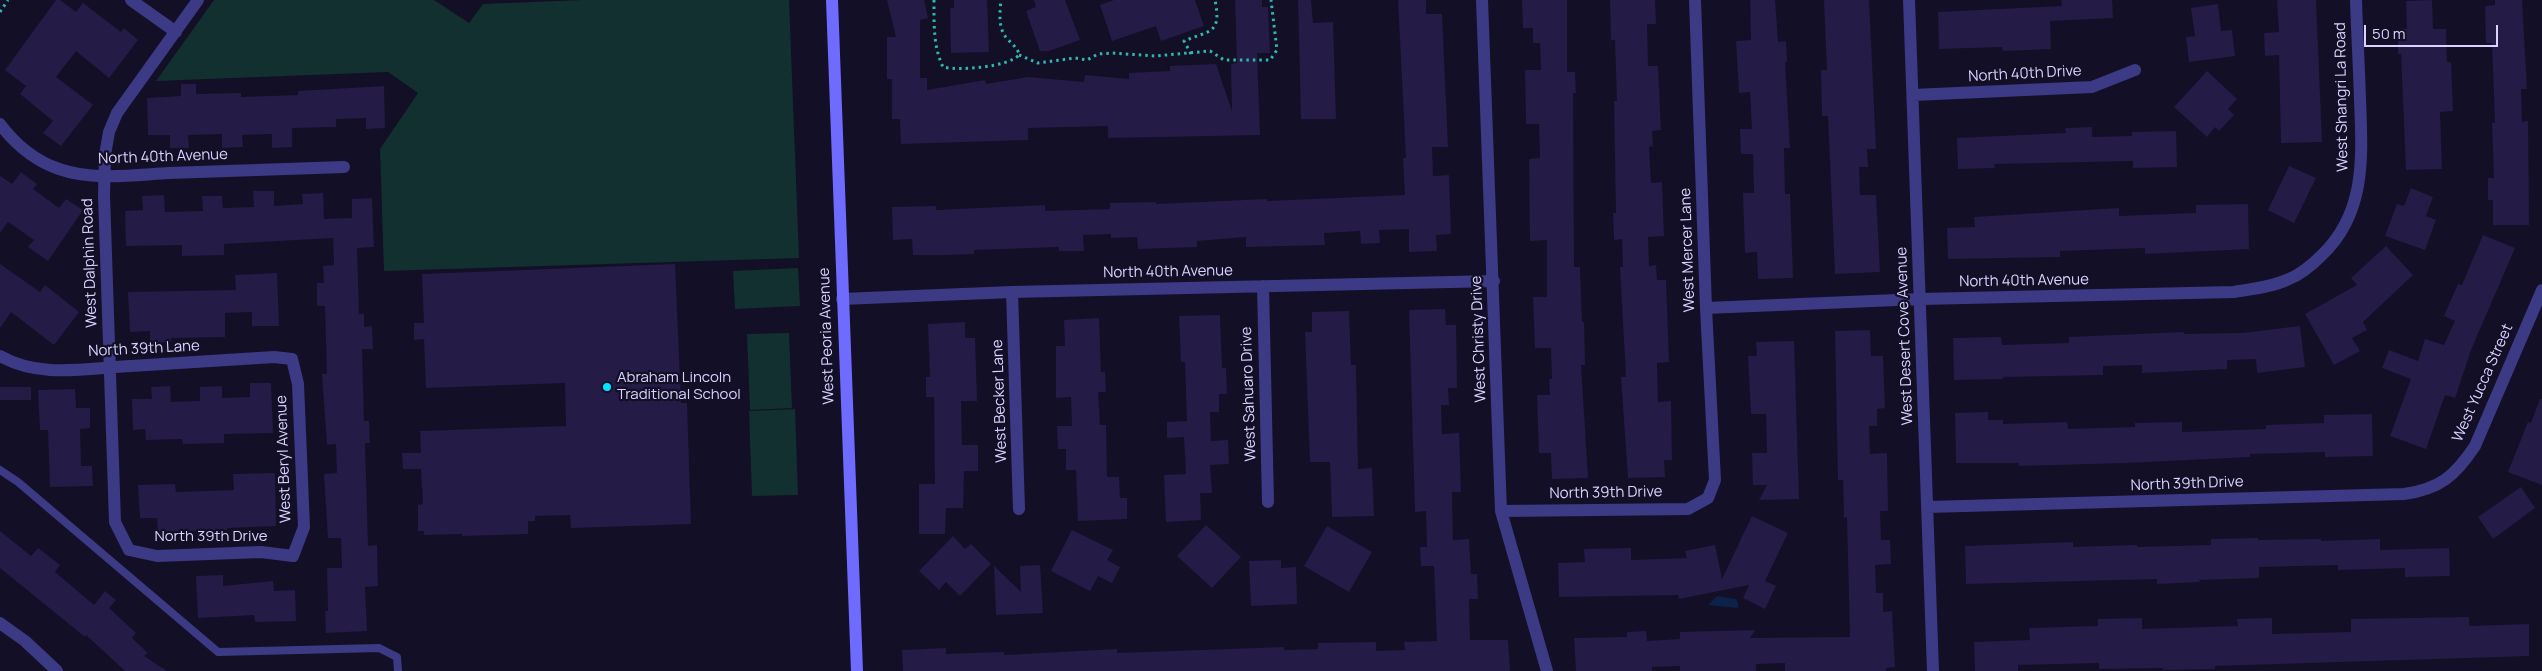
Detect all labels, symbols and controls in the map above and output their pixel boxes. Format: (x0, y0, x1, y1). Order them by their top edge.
scale bar (2367, 15, 2501, 47)
street label: West Shangri La Road (2332, 22, 2352, 172)
text: 50 m (2372, 23, 2406, 44)
street label: North 40th Drive (1968, 62, 2082, 86)
street label: North 40th Avenue (98, 146, 228, 168)
street label: West Mercer Lane (1677, 188, 1699, 312)
street label: West Dalphin Road (79, 198, 101, 328)
street label: West Desert Cove Avenue (1893, 247, 1917, 425)
street label: North 40th Avenue (1103, 262, 1233, 282)
street label: West Peoria Avenue (816, 267, 838, 405)
street label: North 40th Avenue (1959, 271, 2089, 291)
street label: West Christy Drive (1468, 275, 1490, 403)
street label: West Yucca Street (2449, 321, 2517, 445)
street label: West Sahuaro Drive (1238, 326, 1260, 462)
street label: North 39th Lane (88, 337, 200, 361)
street label: West Becker Lane (989, 339, 1011, 463)
place label: Abraham Lincoln Traditional School (617, 369, 741, 404)
marker: Abraham Lincoln Traditional School (601, 381, 613, 393)
street label: West Beryl Avenue (273, 395, 295, 523)
street label: North 39th Drive (2130, 473, 2244, 495)
street label: North 39th Drive (1549, 483, 1663, 503)
street label: North 39th Drive (154, 528, 268, 546)

